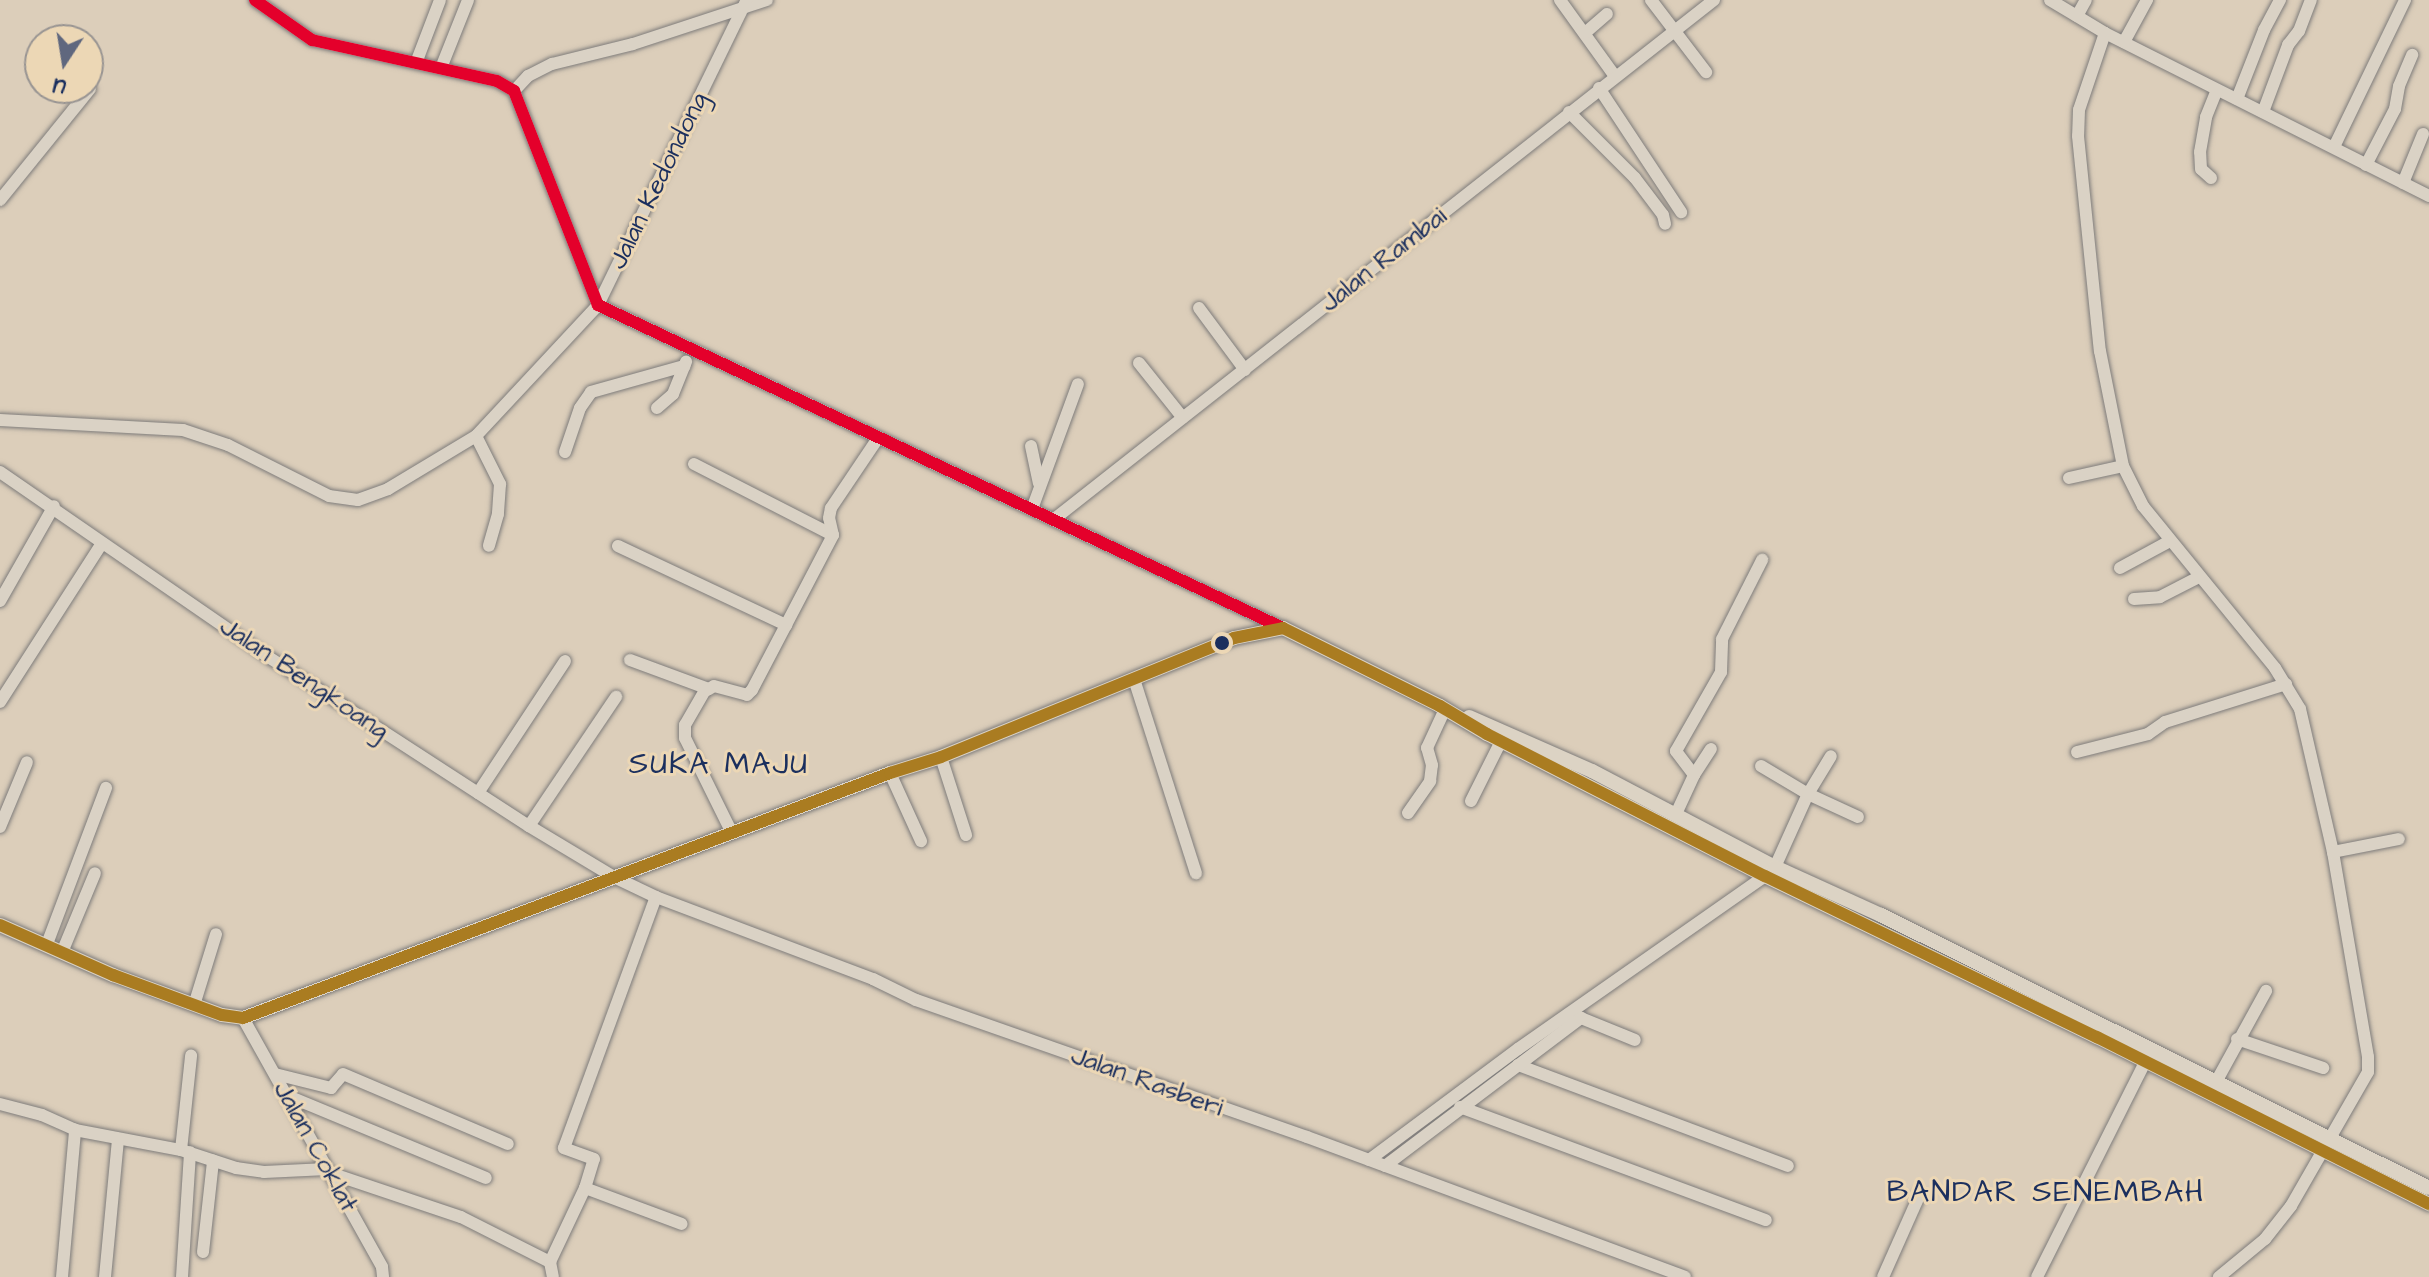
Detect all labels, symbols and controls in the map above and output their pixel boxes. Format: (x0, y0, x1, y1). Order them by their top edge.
north arrow (24, 24, 104, 104)
text: U (50, 70, 69, 102)
street label: Jalan Kedondong (603, 87, 715, 275)
street label: Jalan Rambai (1315, 201, 1453, 319)
street label: Jalan Bengkoang (214, 611, 394, 747)
unlabelled marker (1214, 635, 1230, 651)
district label: SUKA MAJU (629, 746, 809, 782)
street label: Jalan Rasberi (1067, 1040, 1227, 1124)
street label: Jalan Coklat (266, 1076, 364, 1218)
district label: BANDAR SENEMBAH (1887, 1174, 2205, 1210)

